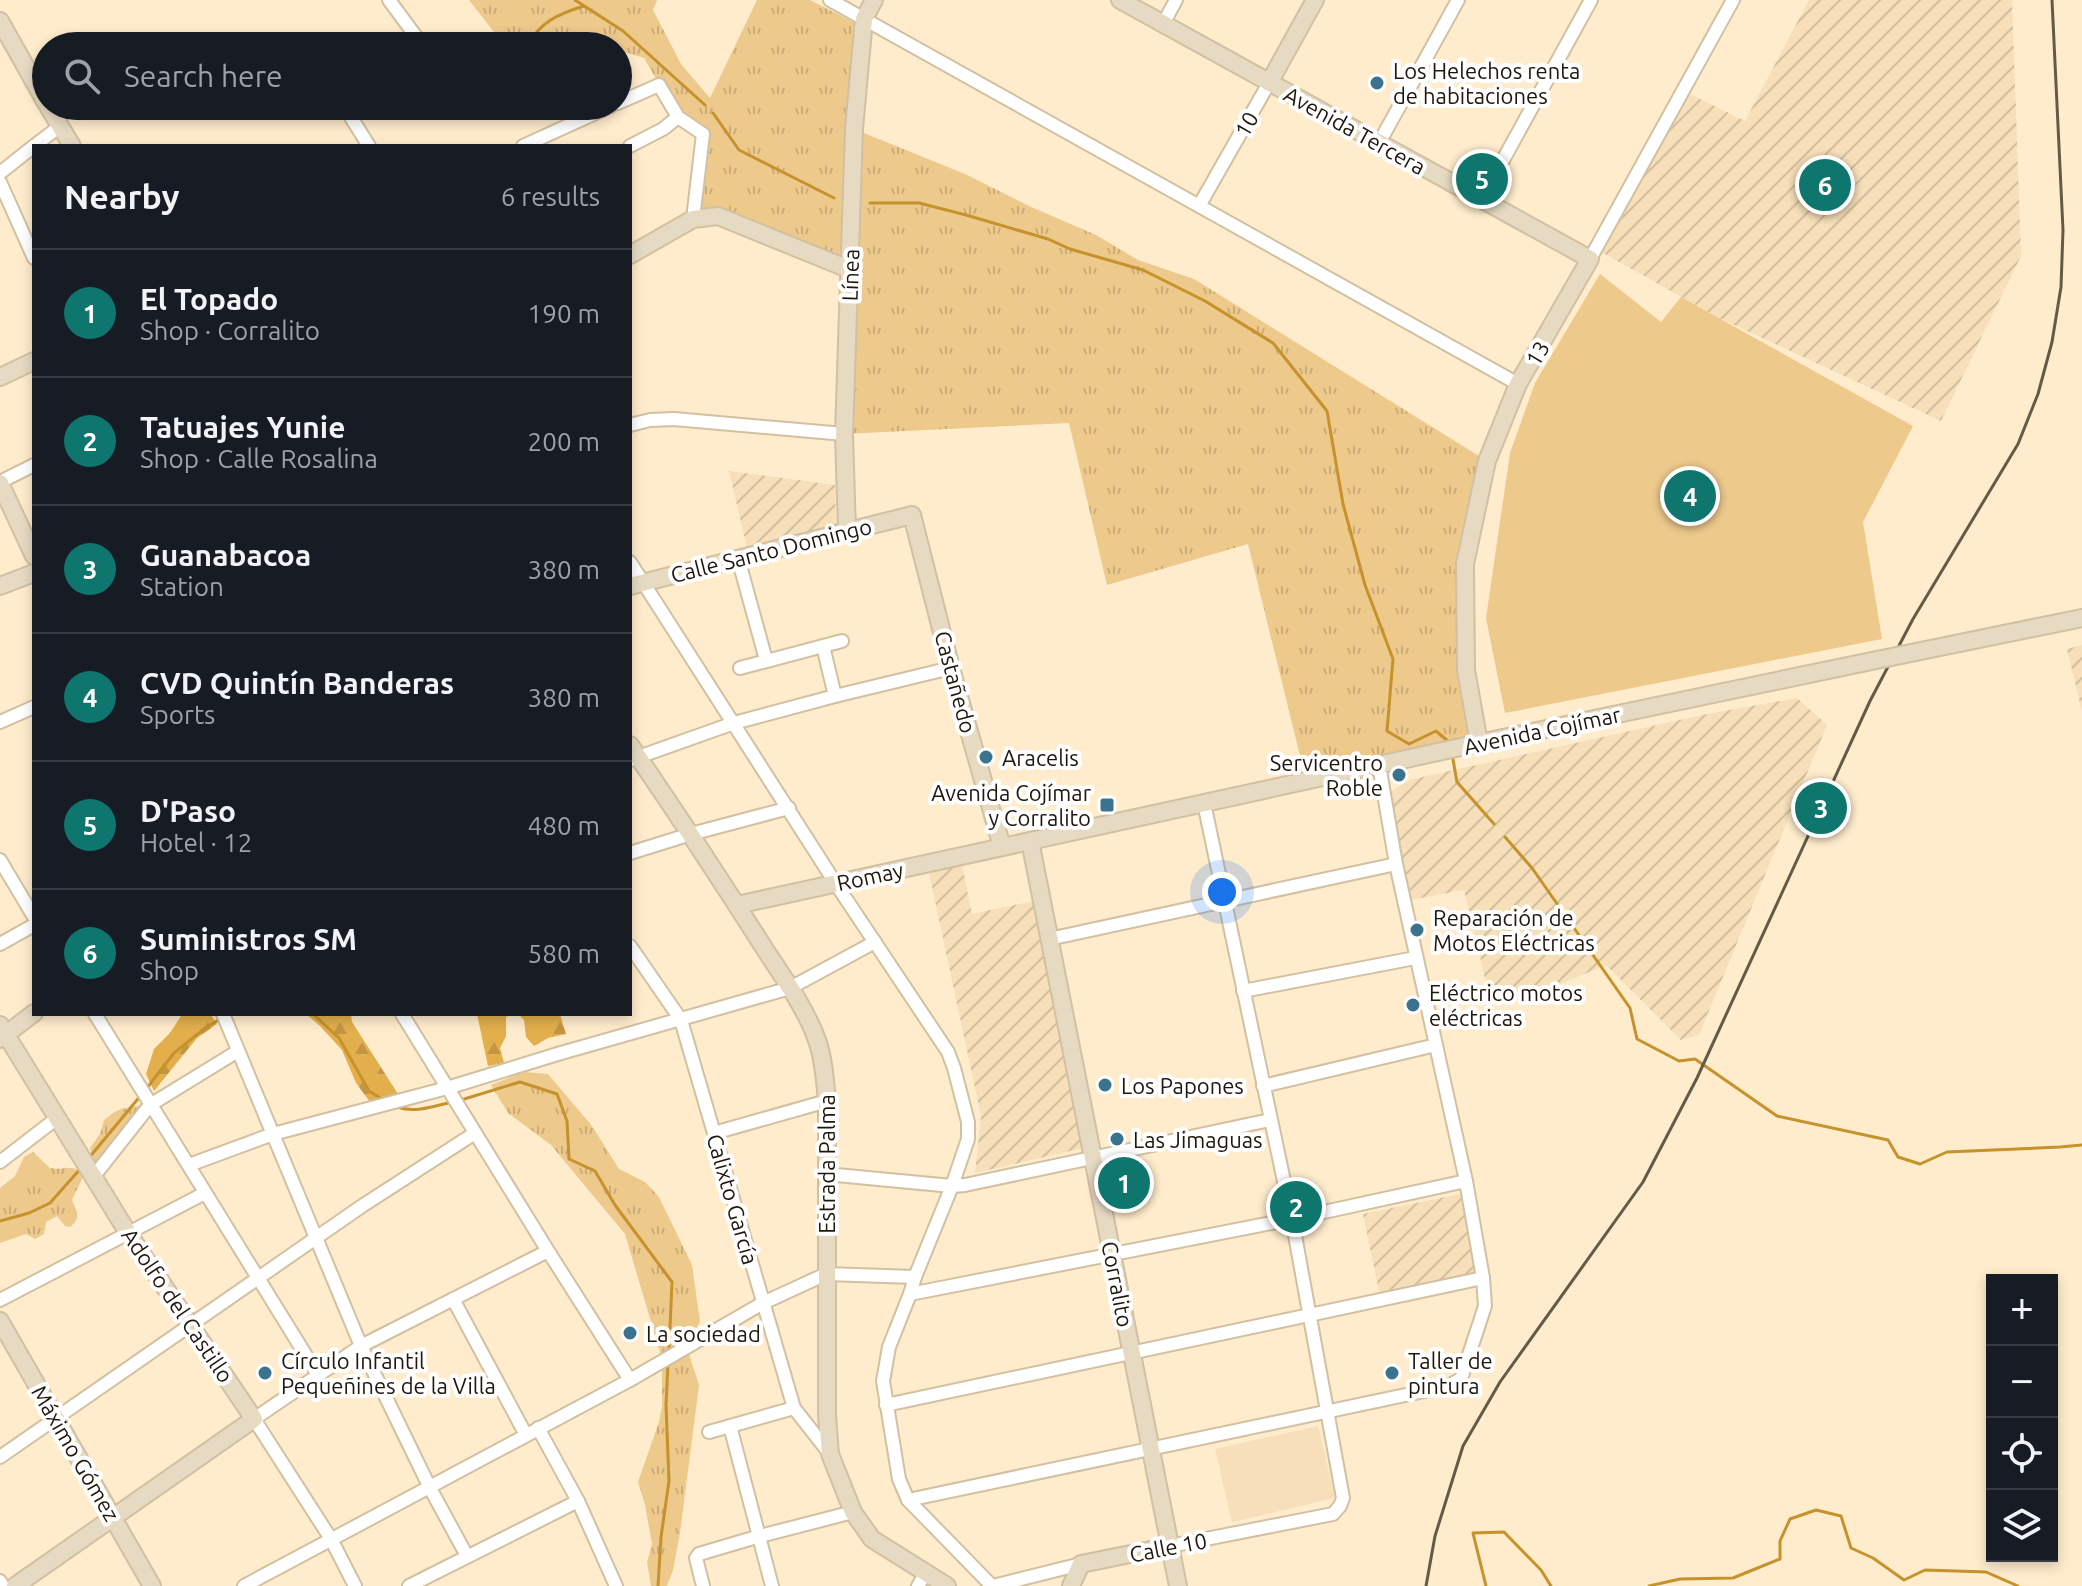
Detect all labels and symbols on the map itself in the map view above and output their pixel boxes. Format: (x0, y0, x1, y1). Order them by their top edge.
place label: Los Helechos renta de habitaciones (1393, 58, 1580, 108)
marker: Los Helechos renta de habitaciones (1368, 74, 1386, 92)
street label: Avenida Tercera (1280, 81, 1430, 179)
street label: 10 (1229, 107, 1263, 141)
pin: 5 (1456, 149, 1508, 209)
pin: 6 (1799, 155, 1851, 215)
street label: Línea (837, 248, 863, 302)
street label: 13 (1520, 336, 1554, 370)
pin: 4 (1664, 466, 1716, 526)
street label: Calle Santo Domingo (668, 513, 874, 587)
street label: Castañedo (930, 628, 982, 736)
street label: Avenida Cojímar (1461, 701, 1623, 759)
place label: Aracelis (1002, 745, 1079, 770)
marker: Aracelis (977, 748, 995, 766)
place label: Servicentro Roble (1270, 750, 1383, 800)
marker: Servicentro Roble (1390, 766, 1408, 784)
pin: 3 (1795, 778, 1847, 838)
place label: Avenida Cojímar y Corralito (931, 780, 1092, 830)
marker: Avenida Cojímar y Corralito (1098, 796, 1116, 814)
street label: Romay (834, 857, 906, 895)
your location (1202, 872, 1242, 912)
place label: Reparación de Motos Eléctricas (1433, 905, 1595, 955)
marker: Reparación de Motos Eléctricas (1408, 921, 1426, 939)
place label: Eléctrico motos eléctricas (1429, 980, 1583, 1030)
marker: Eléctrico motos eléctricas (1404, 996, 1422, 1014)
place label: Los Papones (1121, 1073, 1244, 1098)
marker: Los Papones (1096, 1076, 1114, 1094)
street label: Estrada Palma (814, 1094, 839, 1234)
place label: Las Jimaguas (1133, 1127, 1263, 1152)
marker: Las Jimaguas (1108, 1130, 1126, 1148)
street label: Calixto García (702, 1131, 764, 1267)
pin: 1 (1098, 1153, 1150, 1213)
pin: 2 (1270, 1177, 1322, 1237)
street label: Adolfo del Castillo (117, 1223, 239, 1387)
street label: Corralito (1097, 1239, 1139, 1329)
place label: La sociedad (646, 1321, 761, 1346)
marker: La sociedad (621, 1324, 639, 1342)
place label: Círculo Infantil Pequeñines de la Villa (281, 1348, 496, 1398)
place label: Taller de pintura (1408, 1348, 1493, 1398)
marker: Círculo Infantil Pequeñines de la Villa (256, 1364, 274, 1382)
marker: Taller de pintura (1383, 1364, 1401, 1382)
street label: Máximo Gómez (27, 1381, 125, 1525)
street label: Calle 10 (1127, 1527, 1209, 1567)

